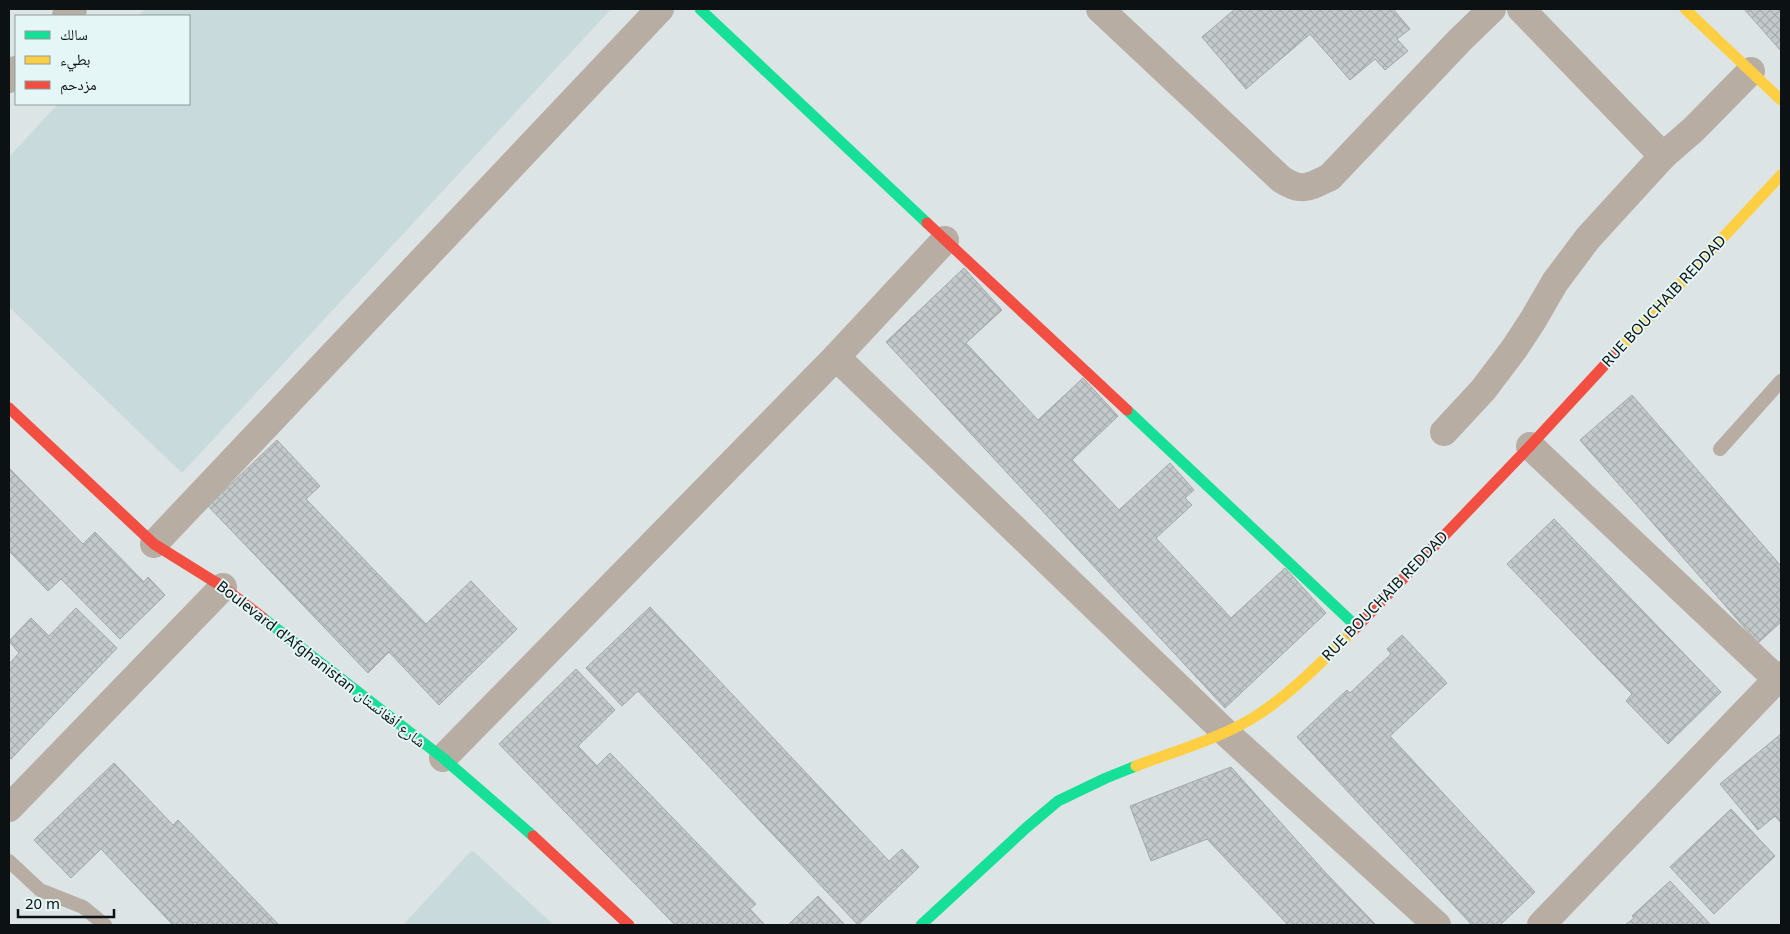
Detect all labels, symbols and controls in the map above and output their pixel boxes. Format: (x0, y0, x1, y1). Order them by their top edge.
legend (15, 15, 190, 105)
text: سالك (60, 24, 88, 44)
text: بطيء (60, 49, 90, 72)
text: مزدحم (60, 74, 97, 95)
street label: RUE BOUCHAIB REDDAD (1597, 230, 1730, 371)
street label: RUE BOUCHAIB REDDAD (1317, 526, 1452, 665)
street label: Boulevard d'Afghanistan شارع أفغانستان (212, 575, 430, 752)
scale bar (18, 886, 114, 918)
text: 20 m (25, 893, 60, 913)

